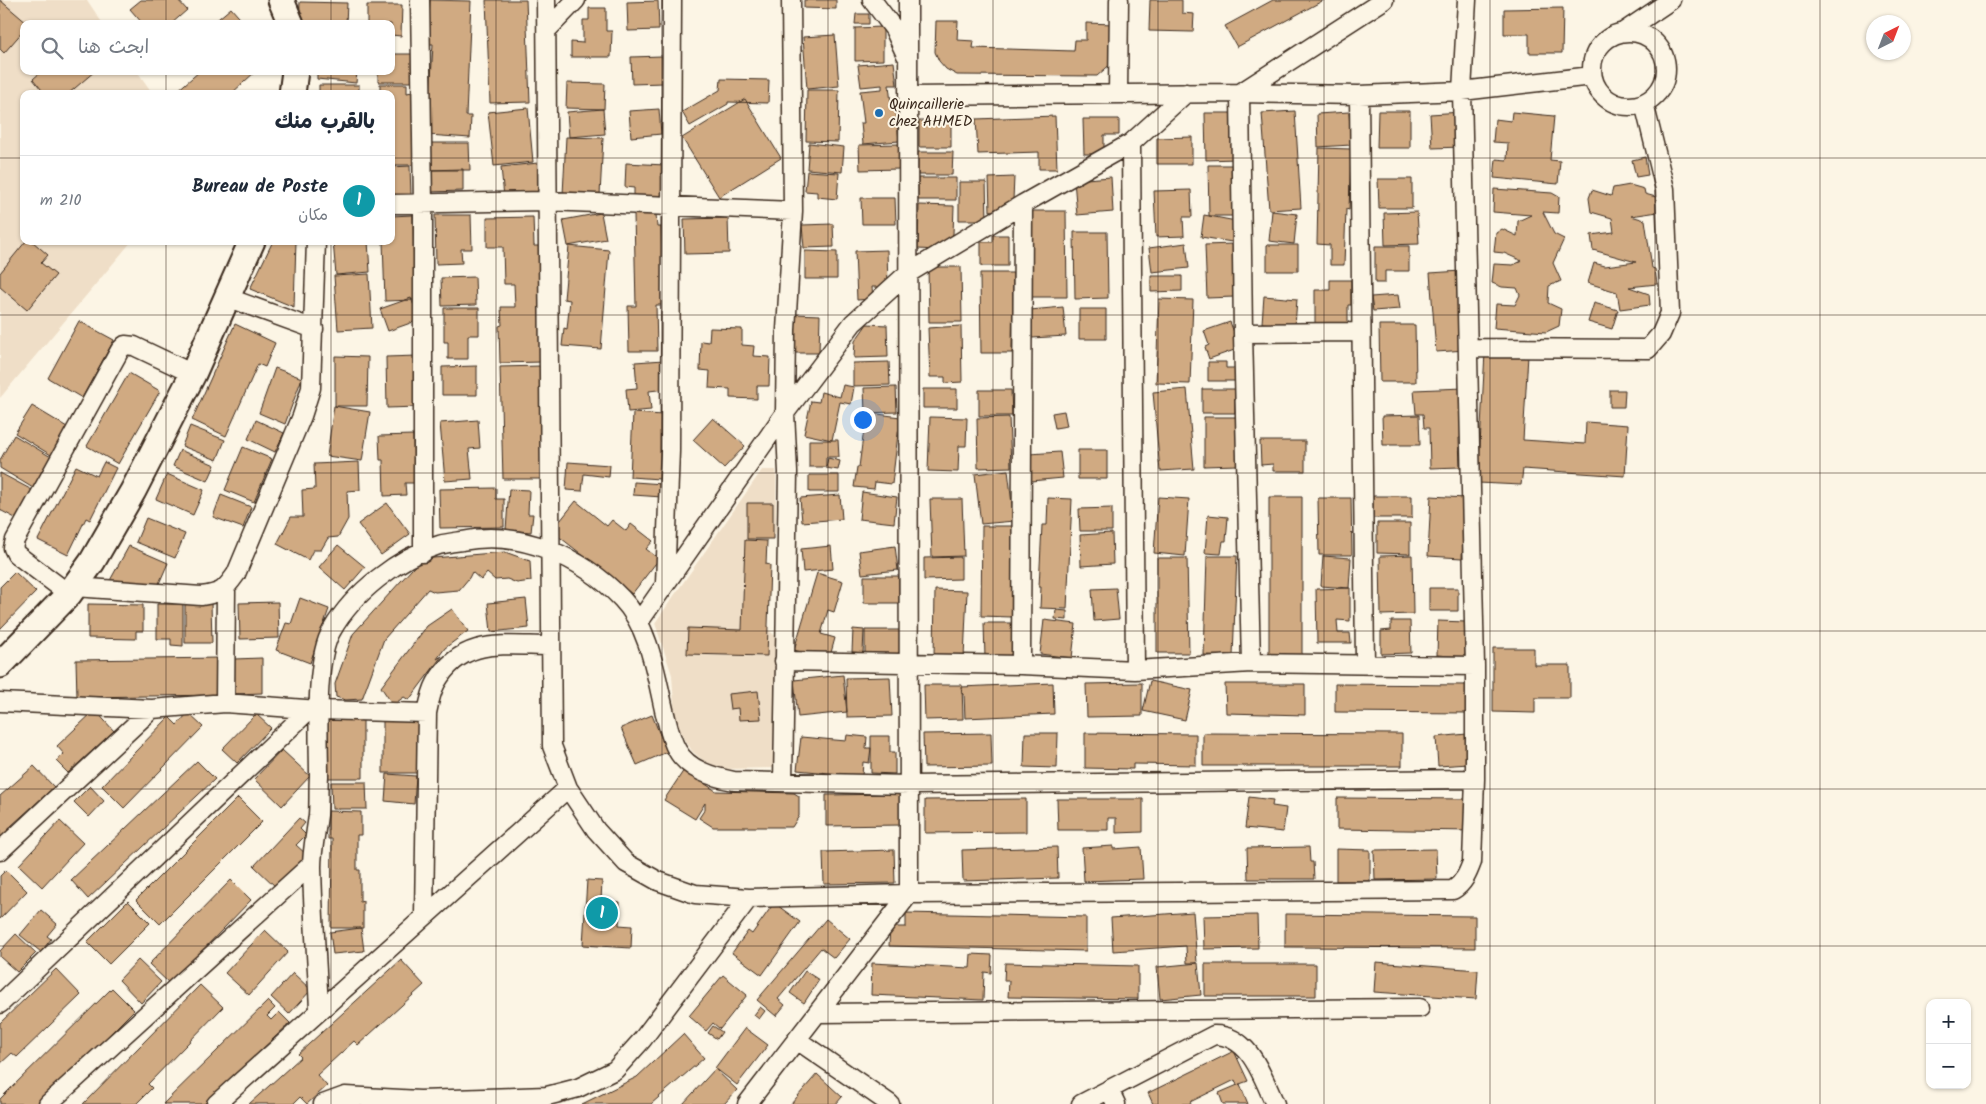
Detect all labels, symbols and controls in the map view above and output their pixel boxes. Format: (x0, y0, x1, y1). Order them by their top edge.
north arrow (1866, 15, 1911, 60)
search box (20, 20, 395, 75)
text: ابحث هنا (78, 33, 149, 63)
icon: search (38, 34, 66, 62)
place label: Quincaillerie chez AHMED (889, 93, 973, 134)
text: بالقرب منك (275, 106, 375, 139)
marker: Quincaillerie chez AHMED (873, 107, 885, 119)
text: Bureau de Poste (192, 172, 328, 202)
text: 210 m (40, 188, 82, 213)
text: 1 (357, 188, 361, 213)
text: مكان (298, 203, 328, 228)
your location (850, 407, 876, 433)
pin: 1 (586, 894, 618, 932)
map controls (1926, 999, 1971, 1089)
button: + (1926, 999, 1971, 1044)
button: − (1926, 1044, 1971, 1089)

